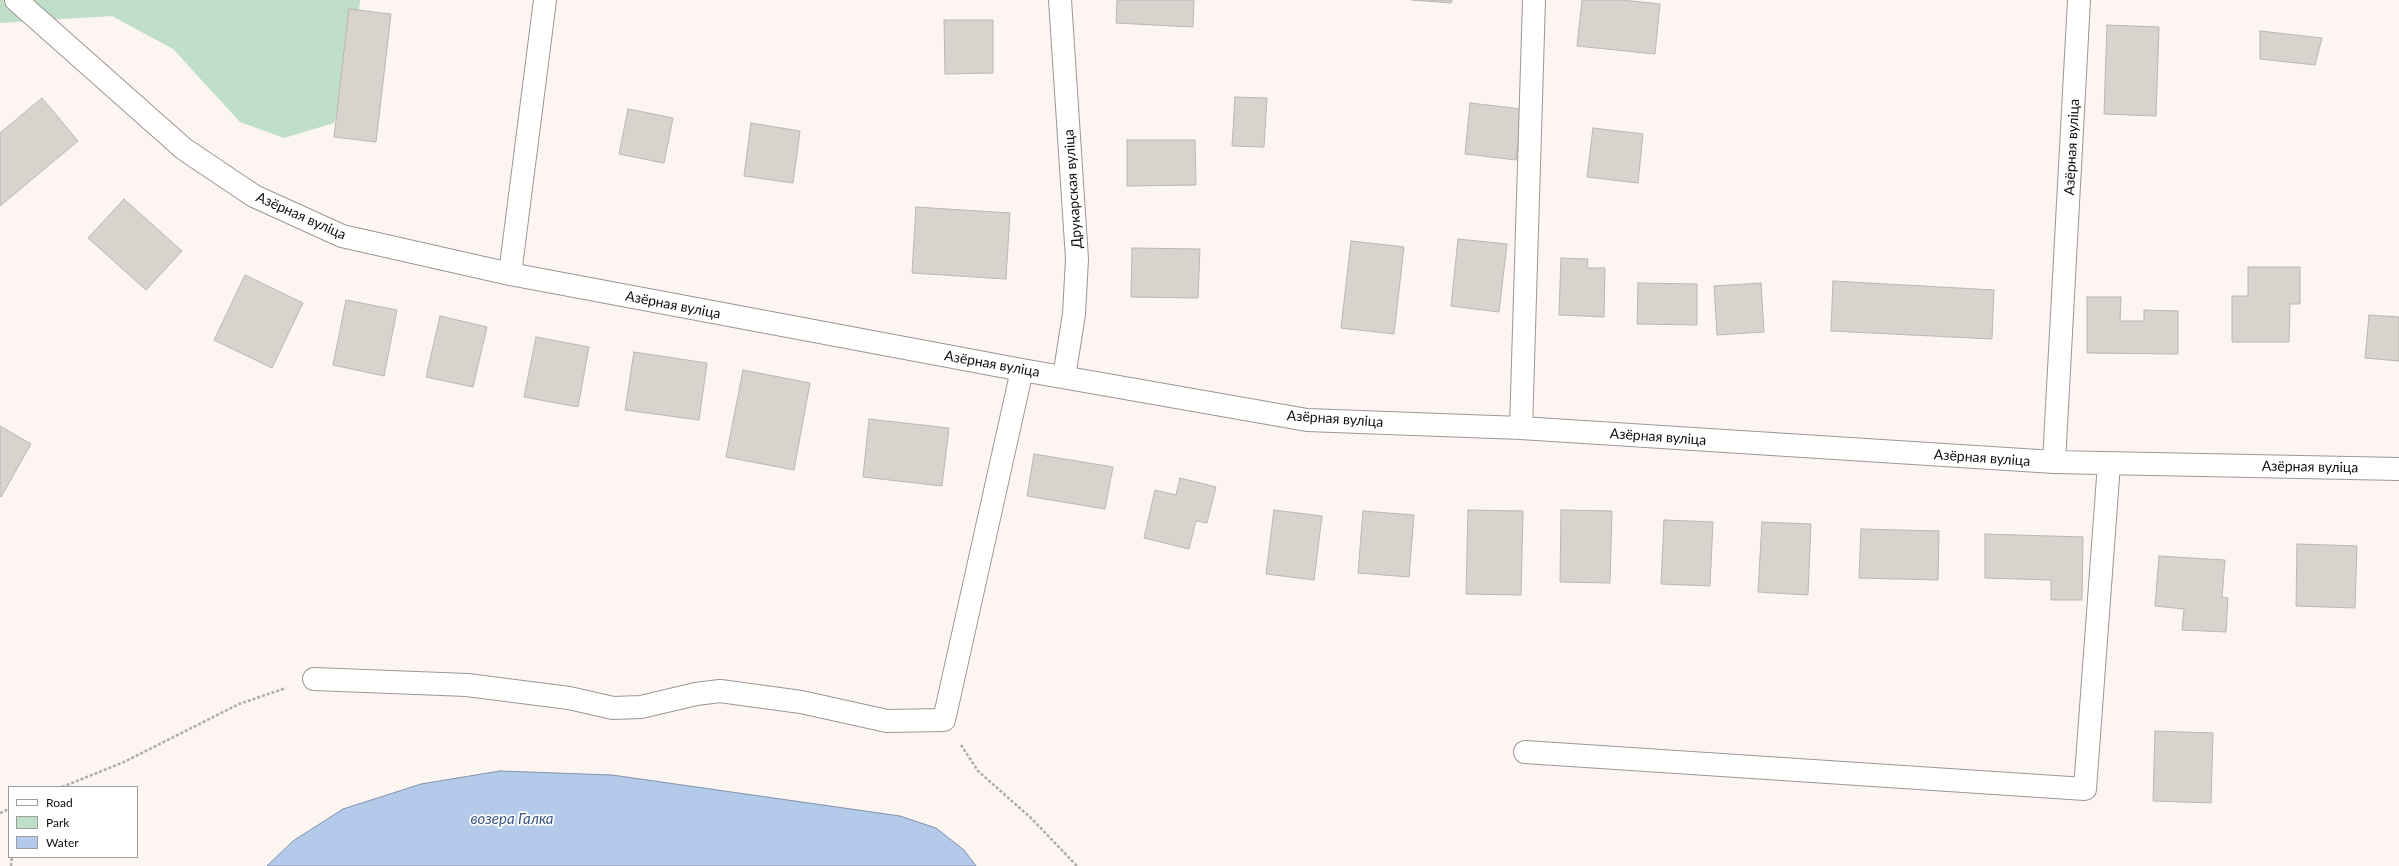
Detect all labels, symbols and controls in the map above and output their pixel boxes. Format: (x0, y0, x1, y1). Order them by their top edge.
street label: Азёрная вуліца (2061, 98, 2083, 196)
street label: Друкарская вуліца (1060, 129, 1086, 249)
street label: Азёрная вуліца (253, 189, 349, 243)
street label: Азёрная вуліца (624, 288, 722, 322)
street label: Азёрная вуліца (943, 347, 1041, 381)
street label: Азёрная вуліца (1286, 407, 1384, 431)
street label: Азёрная вуліца (1609, 425, 1707, 449)
street label: Азёрная вуліца (1933, 446, 2031, 470)
street label: Азёрная вуліца (2262, 458, 2358, 476)
legend (8, 786, 138, 858)
text: Road (46, 795, 73, 810)
water label: возера Галка (470, 810, 554, 828)
text: Park (46, 815, 69, 830)
text: Water (46, 835, 79, 850)

